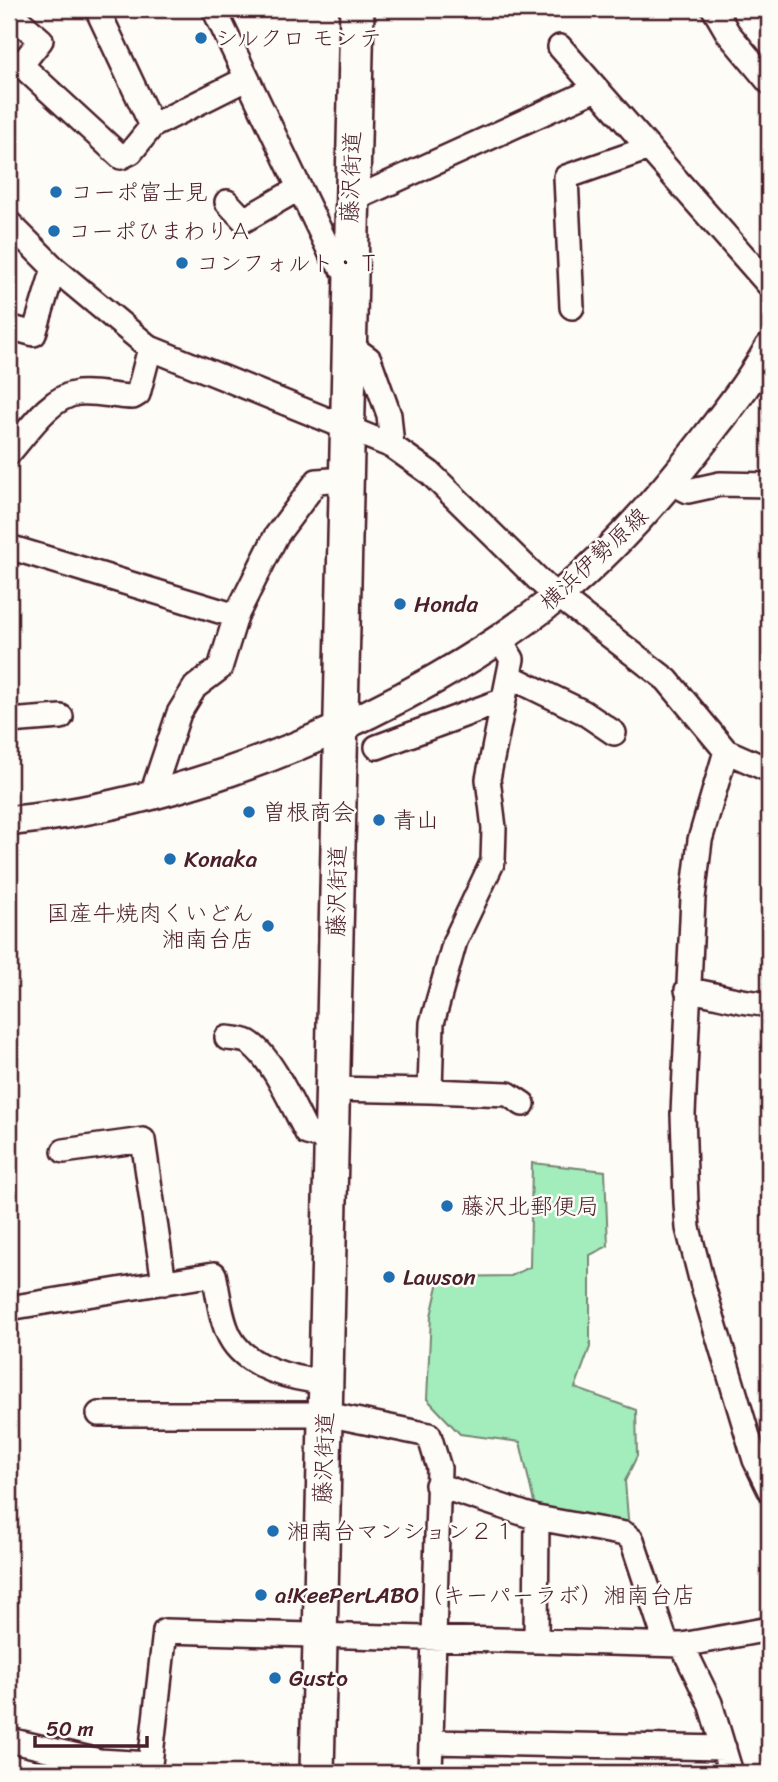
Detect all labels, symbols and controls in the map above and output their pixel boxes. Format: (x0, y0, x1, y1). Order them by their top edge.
place label: シルクロ モンテ (215, 18, 382, 59)
marker: シルクロ モンテ (193, 30, 209, 46)
street label: 藤沢街道 (329, 130, 373, 224)
place label: コーポ富士見 (70, 172, 208, 213)
marker: コーポ富士見 (48, 184, 64, 200)
place label: コーポひまわりＡ (68, 211, 252, 252)
marker: コーポひまわりＡ (46, 223, 62, 239)
place label: コンフォルト・Ｔ (196, 243, 380, 284)
marker: コンフォルト・Ｔ (174, 255, 190, 271)
street label: 横浜伊勢原線 (530, 497, 658, 621)
place label: Honda (414, 584, 478, 625)
marker: Honda (392, 596, 408, 612)
place label: 曽根商会 (263, 792, 355, 833)
place label: 青山 (393, 800, 439, 841)
marker: 曽根商会 (241, 804, 257, 820)
marker: 青山 (371, 812, 387, 828)
place label: Konaka (184, 839, 258, 880)
street label: 藤沢街道 (316, 845, 358, 937)
marker: Konaka (162, 851, 178, 867)
place label: 国産牛焼肉くいどん 湘南台店 (47, 893, 254, 960)
marker: 国産牛焼肉くいどん 湘南台店 (260, 918, 276, 934)
place label: 藤沢北郵便局 (461, 1186, 599, 1227)
marker: 藤沢北郵便局 (439, 1198, 455, 1214)
place label: Lawson (403, 1257, 476, 1298)
marker: Lawson (381, 1269, 397, 1285)
street label: 藤沢街道 (302, 1411, 346, 1505)
place label: 湘南台マンション２１ (287, 1511, 516, 1552)
marker: 湘南台マンション２１ (265, 1523, 281, 1539)
place label: a!KeePerLABO（キーパーラボ）湘南台店 (275, 1575, 696, 1616)
marker: a!KeePerLABO（キーパーラボ）湘南台店 (253, 1587, 269, 1603)
place label: Gusto (289, 1658, 348, 1699)
marker: Gusto (267, 1670, 283, 1686)
scale bar (35, 1705, 147, 1749)
text: 50 m (46, 1710, 94, 1748)

